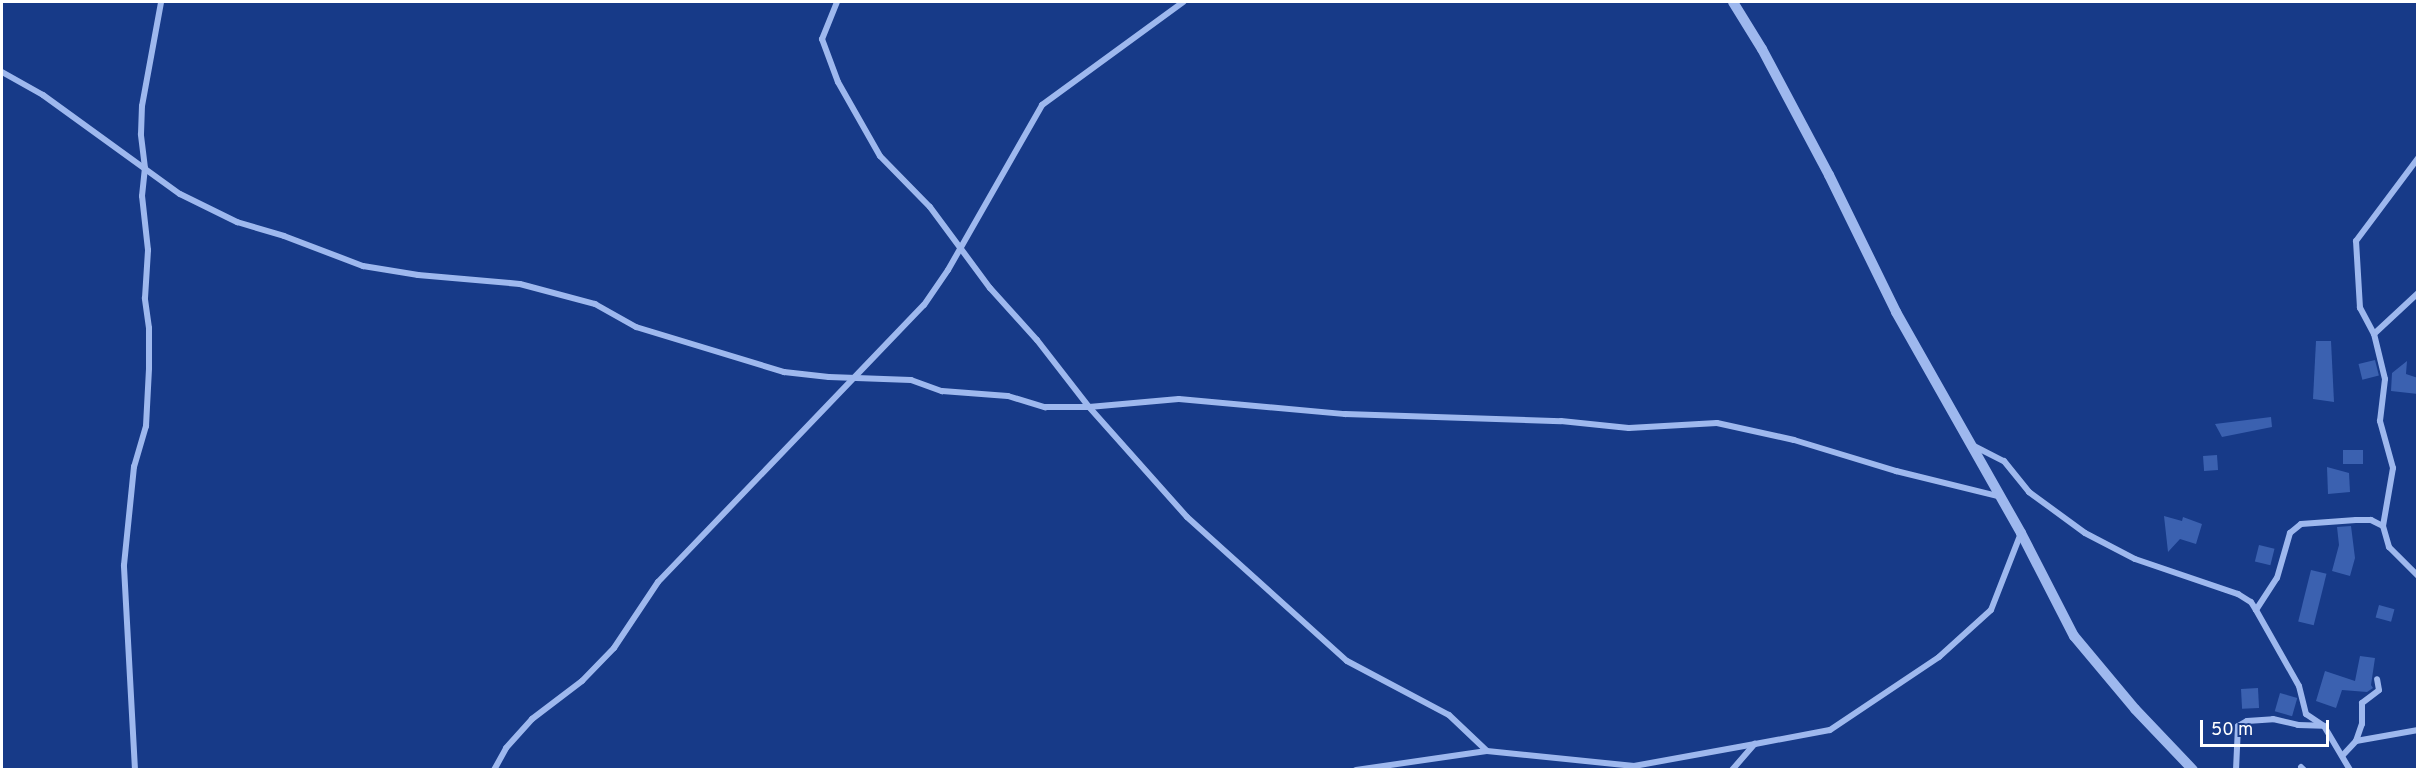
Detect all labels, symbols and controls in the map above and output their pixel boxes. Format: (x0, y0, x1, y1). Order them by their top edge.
scale bar (2203, 708, 2332, 746)
text: 50 m (2211, 719, 2253, 742)

